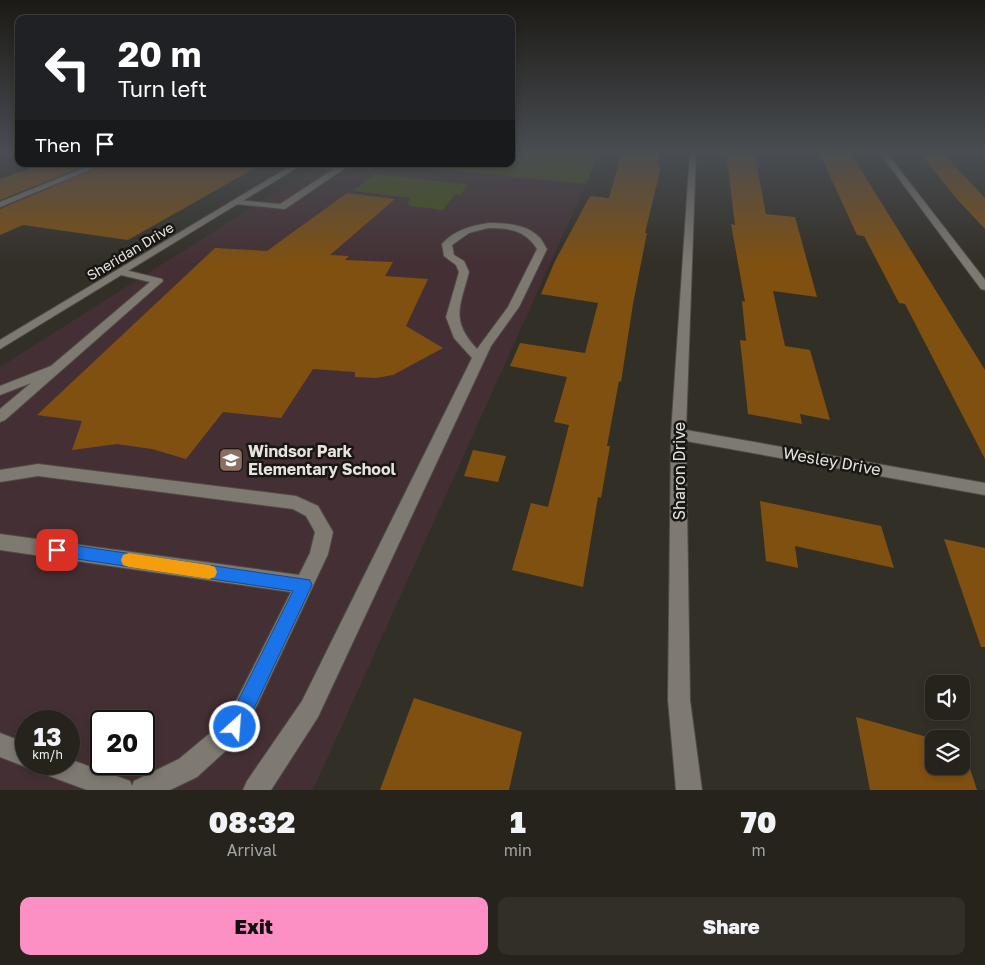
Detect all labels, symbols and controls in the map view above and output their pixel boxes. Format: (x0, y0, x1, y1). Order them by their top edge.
text: 20 m (118, 33, 201, 75)
icon: left (35, 35, 100, 100)
text: Turn left (118, 75, 207, 102)
icon: arrive (91, 130, 119, 158)
text: Then (35, 133, 81, 156)
street label: Sheridan Drive (84, 218, 176, 284)
street label: Sharon Drive (669, 422, 689, 520)
place label: Windsor Park Elementary School (248, 441, 397, 479)
street label: Wesley Drive (782, 443, 882, 479)
school or university icon: Windsor Park Elementary School (218, 447, 244, 473)
pin (36, 529, 78, 571)
icon: arrive (43, 536, 71, 564)
map controls (925, 675, 970, 775)
button: sound (925, 675, 970, 720)
position arrow (208, 700, 260, 752)
speed limit sign: 20 (90, 710, 155, 775)
text: 13 (33, 721, 62, 752)
button: layers (925, 730, 970, 775)
text: km/h (32, 747, 63, 762)
text: 08:32 (208, 804, 295, 840)
text: 1 (510, 804, 526, 840)
text: 70 (740, 804, 777, 840)
text: Arrival (227, 840, 277, 860)
text: min (504, 840, 532, 860)
text: m (751, 840, 766, 860)
button: Exit (20, 897, 488, 955)
button: Share (498, 897, 965, 955)

